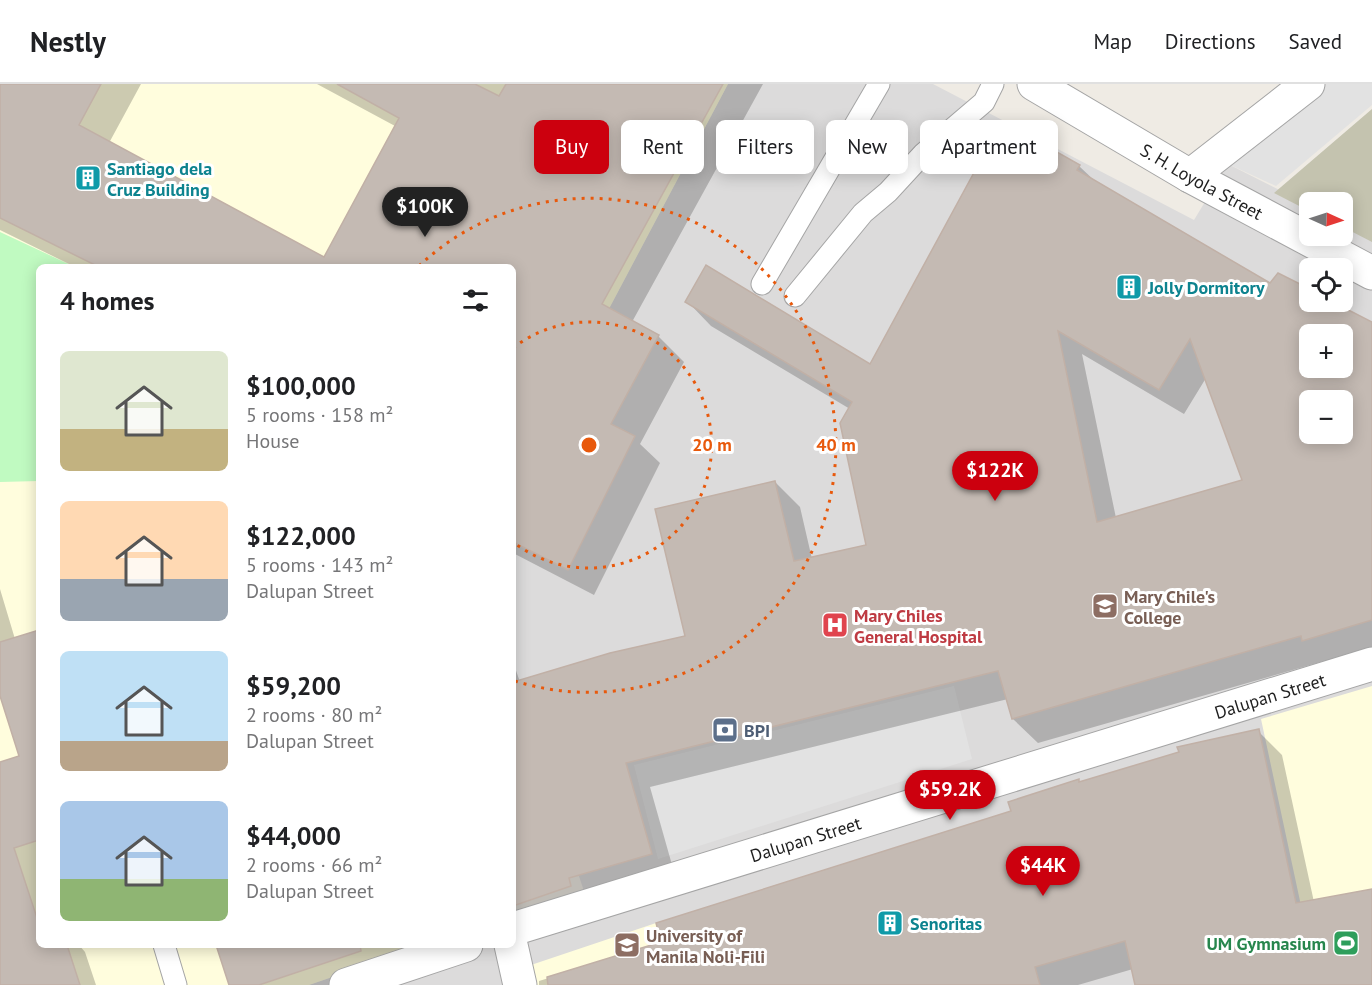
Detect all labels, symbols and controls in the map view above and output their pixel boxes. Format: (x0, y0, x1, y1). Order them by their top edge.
text: Nestly (30, 23, 106, 60)
text: Map (1093, 28, 1132, 55)
text: Directions (1165, 28, 1256, 55)
text: Saved (1289, 28, 1342, 55)
chip: Buy (534, 120, 609, 174)
chip: Rent (621, 120, 704, 174)
chip: Filters (716, 120, 814, 174)
chip: New (826, 120, 908, 174)
chip: Apartment (920, 120, 1058, 174)
street label: S. H. Loyola Street (1136, 138, 1267, 224)
place label: Santiago dela Cruz Building (107, 157, 212, 201)
building icon: Santiago dela Cruz Building (73, 163, 103, 193)
pin: $100K (383, 187, 467, 238)
north arrow (1299, 192, 1353, 246)
map controls (1299, 192, 1353, 444)
text: $100K (396, 193, 454, 219)
button: locate (1299, 258, 1353, 312)
building icon: Jolly Dormitory (1114, 272, 1144, 302)
place label: Jolly Dormitory (1147, 276, 1265, 299)
text: 4 homes (60, 284, 155, 317)
icon: filters (459, 284, 492, 317)
button: + (1299, 324, 1353, 378)
text: $100,000 (246, 369, 356, 402)
icon: home (108, 375, 180, 447)
button: − (1299, 390, 1353, 444)
text: 5 rooms · 158 m² (246, 402, 393, 428)
text: House (246, 428, 300, 454)
text: 20 m (692, 433, 732, 456)
text: 40 m (816, 433, 856, 456)
centre of rings (579, 435, 599, 455)
pin: $122K (953, 451, 1037, 502)
text: $122K (966, 457, 1024, 483)
text: $122,000 (246, 519, 356, 552)
icon: home (108, 525, 180, 597)
text: 5 rooms · 143 m² (246, 552, 393, 578)
text: Dalupan Street (246, 578, 374, 604)
place label: Mary Chile's College (1124, 585, 1215, 629)
school or university icon: Mary Chile's College (1090, 591, 1120, 621)
place label: Mary Chiles General Hospital (854, 604, 983, 648)
hospital icon: Mary Chiles General Hospital (820, 610, 850, 640)
street label: Dalupan Street (1211, 668, 1328, 723)
text: $59,200 (246, 669, 341, 702)
icon: home (108, 675, 180, 747)
text: 2 rooms · 80 m² (246, 702, 382, 728)
bank icon: BPI (710, 715, 740, 745)
place label: BPI (744, 719, 770, 742)
text: Dalupan Street (246, 728, 374, 754)
pin: $59.2K (901, 770, 999, 821)
text: $59.2K (919, 776, 981, 802)
street label: Dalupan Street (747, 811, 864, 867)
text: $44,000 (246, 819, 341, 852)
icon: home (108, 825, 180, 897)
pin: $44K (1007, 846, 1079, 897)
text: 2 rooms · 66 m² (246, 852, 382, 878)
text: $44K (1020, 852, 1066, 878)
text: Dalupan Street (246, 878, 374, 904)
building icon: Senoritas (875, 908, 905, 938)
place label: Senoritas (910, 912, 983, 935)
place label: University of Manila Noli-Fili (646, 924, 765, 968)
sports icon: UM Gymnasium (1331, 928, 1361, 958)
school or university icon: University of Manila Noli-Fili (612, 930, 642, 960)
place label: UM Gymnasium (1207, 932, 1326, 955)

